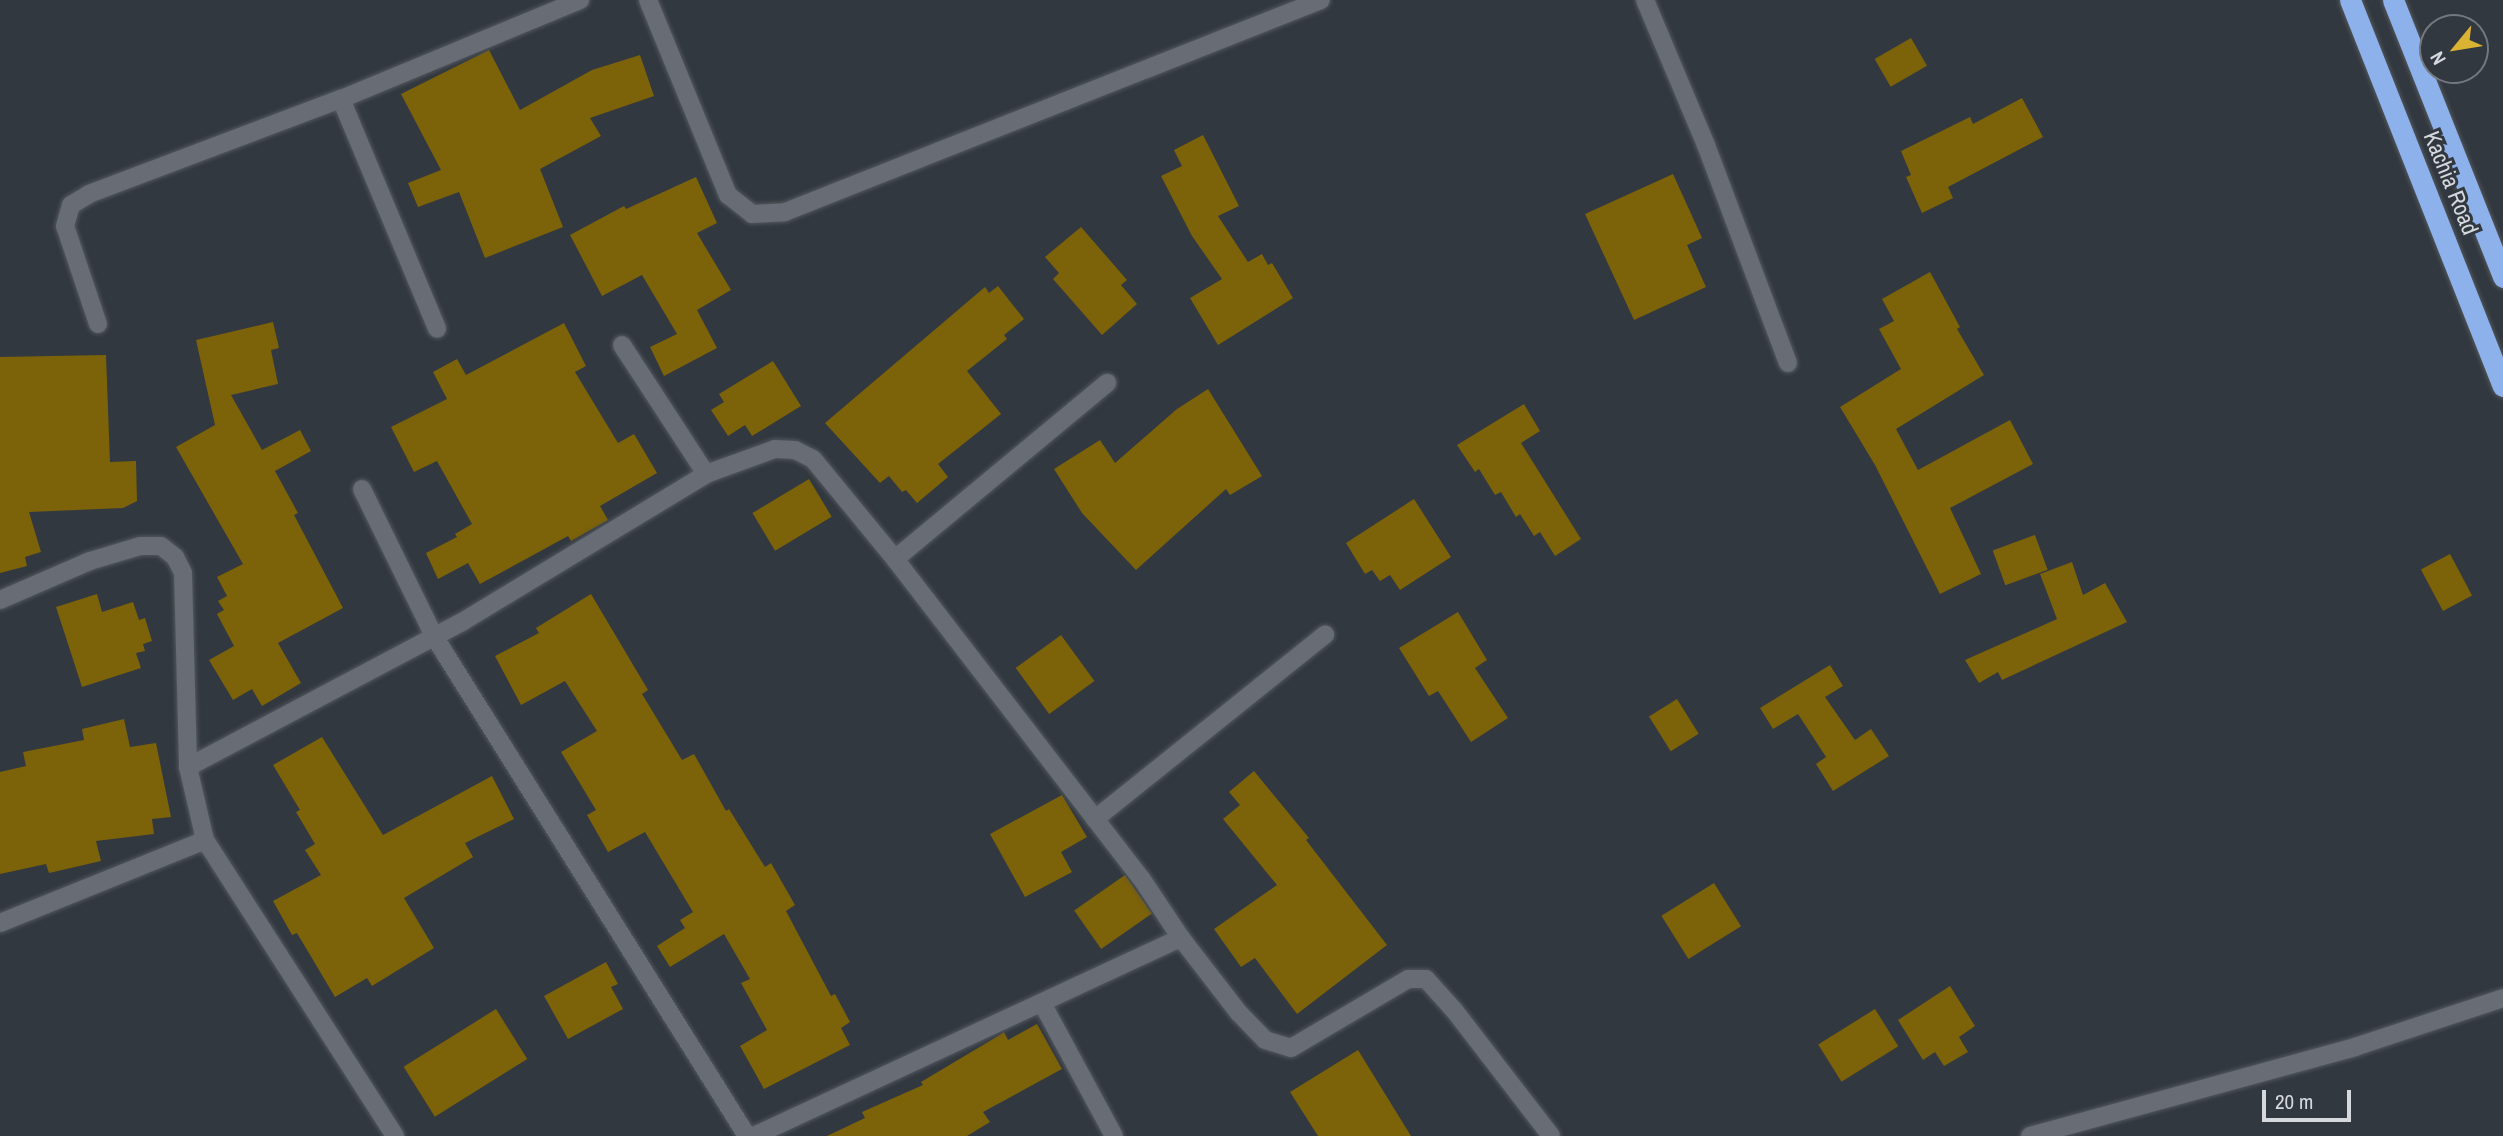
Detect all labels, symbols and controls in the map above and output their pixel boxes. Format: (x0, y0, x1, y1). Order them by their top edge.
north arrow (2419, 14, 2489, 84)
text: N (2423, 47, 2452, 70)
street label: Kachia Road (2418, 127, 2484, 239)
scale bar (2265, 1076, 2354, 1120)
text: 20 m (2275, 1087, 2313, 1116)

